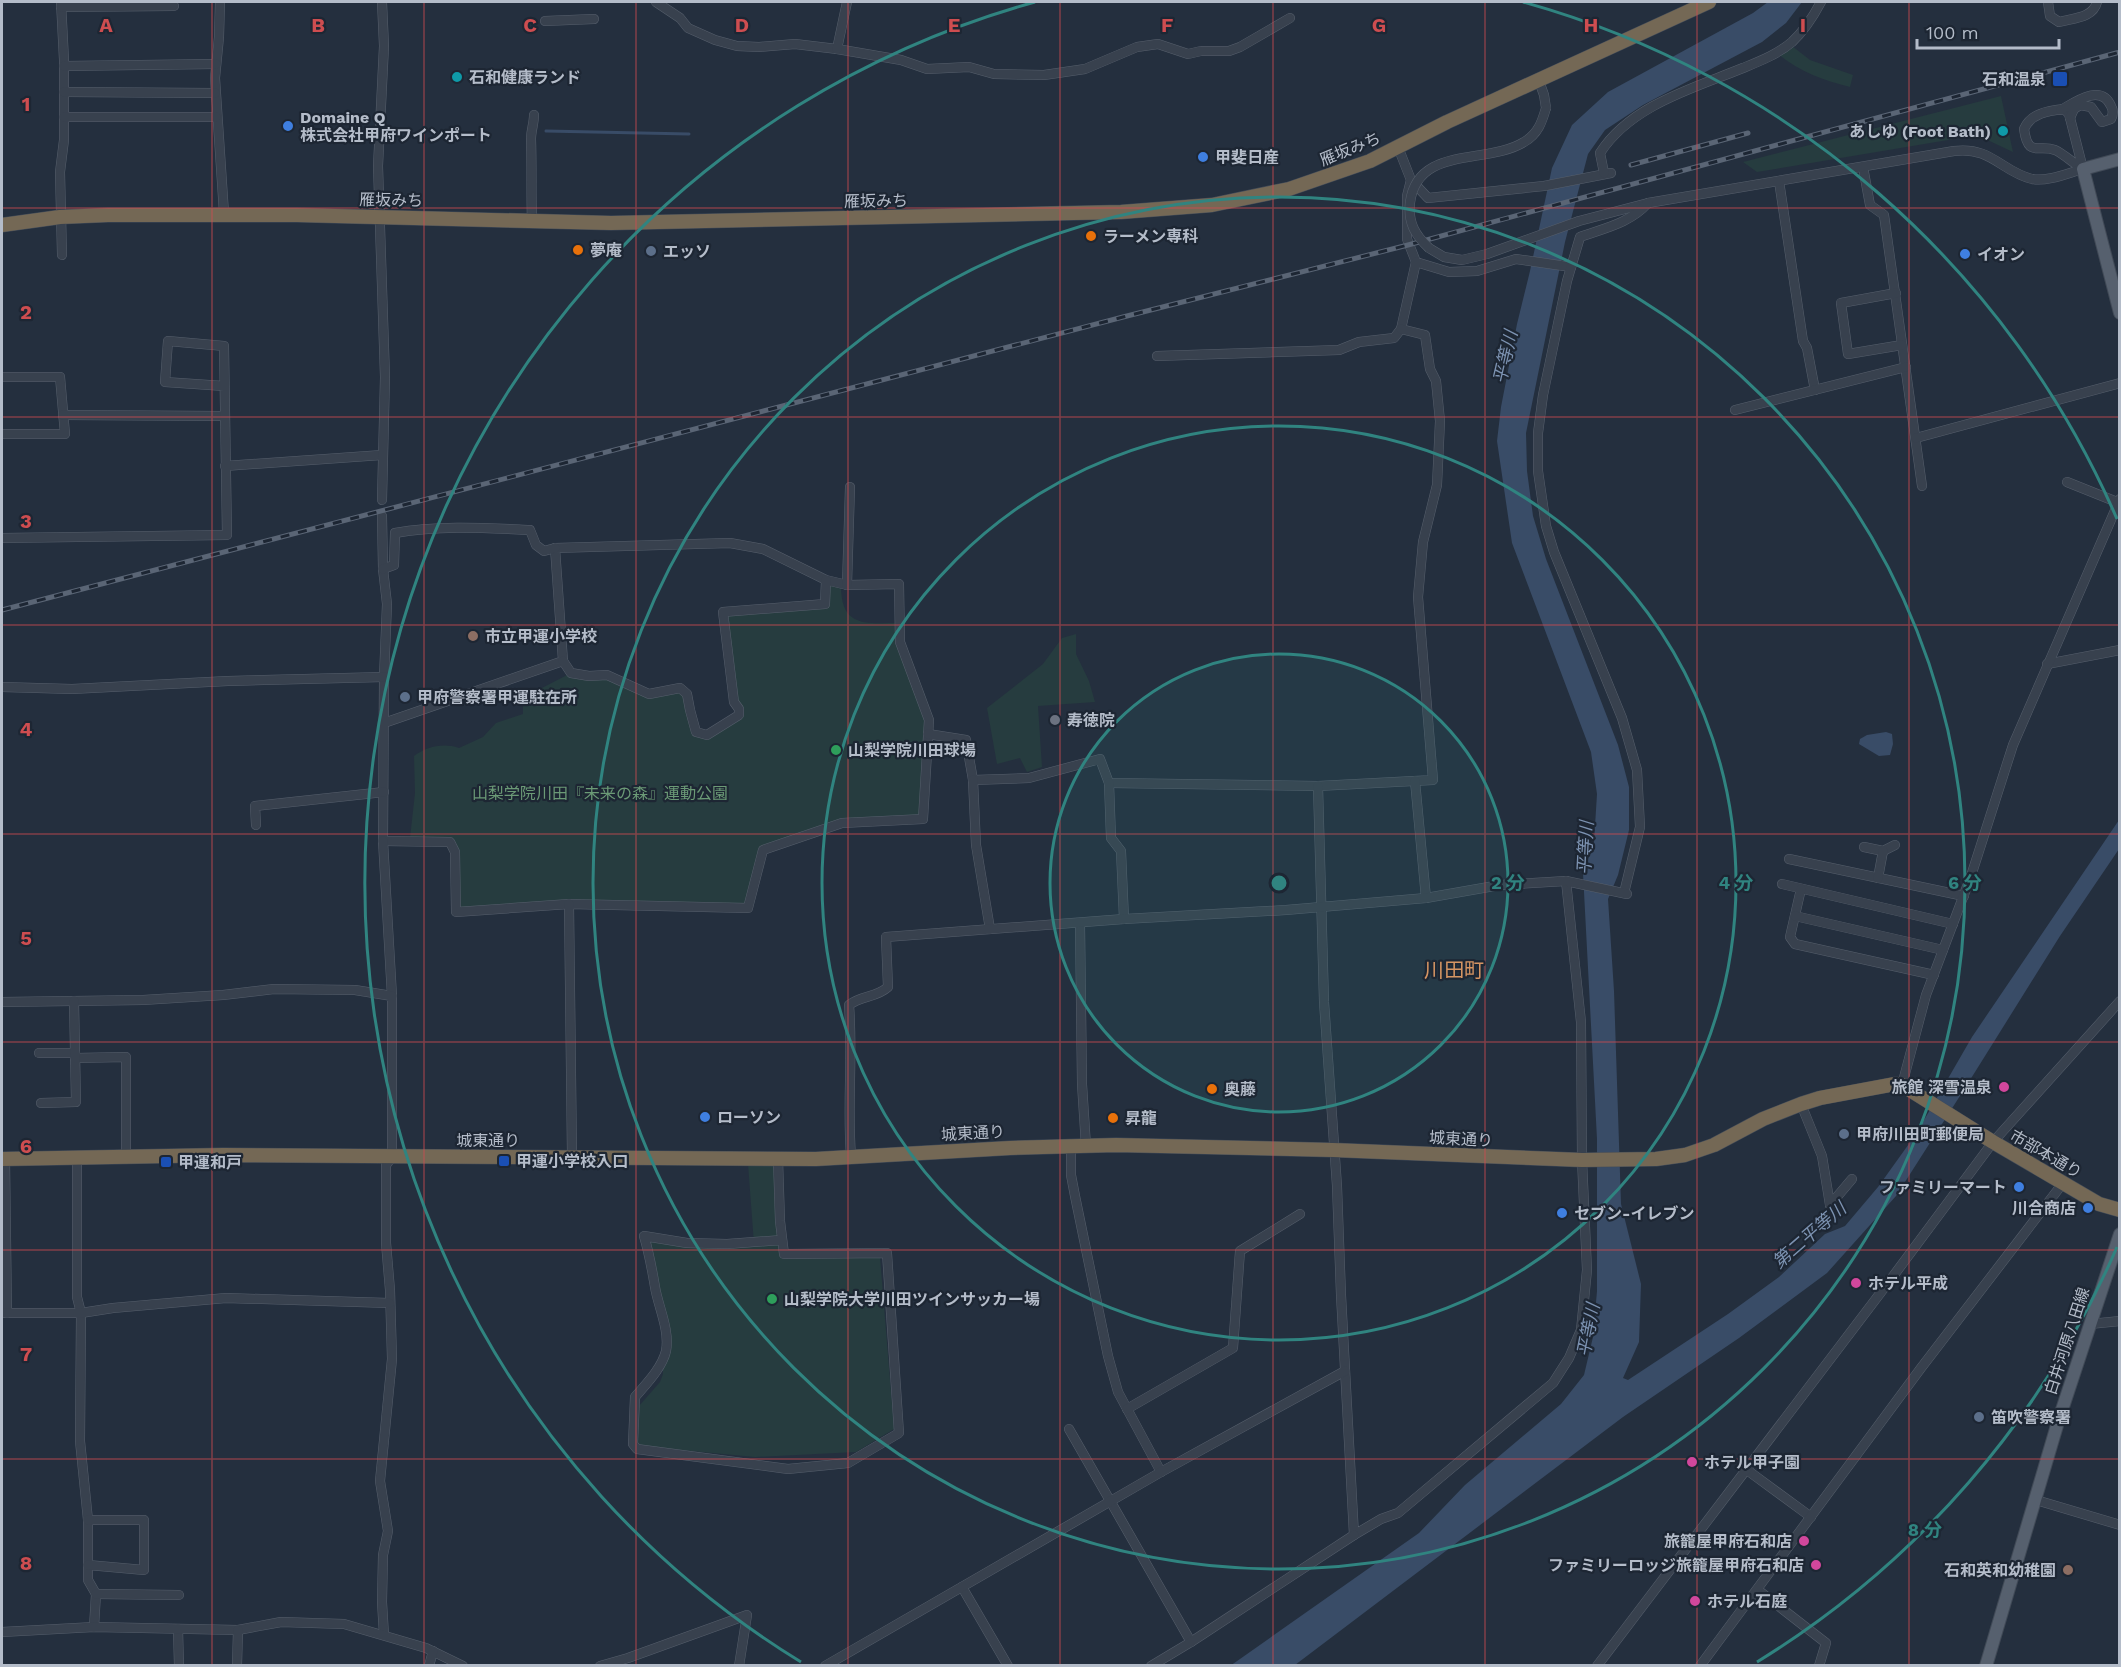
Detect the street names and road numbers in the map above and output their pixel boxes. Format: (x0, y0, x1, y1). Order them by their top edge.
street label: 雁坂みち (1317, 128, 1383, 170)
street label: 雁坂みち (359, 190, 423, 210)
street label: 雁坂みち (844, 191, 908, 211)
street label: 城東通り (941, 1122, 1005, 1144)
street label: 市部本通り (2007, 1126, 2085, 1182)
street label: 城東通り (1429, 1128, 1493, 1150)
street label: 城東通り (456, 1131, 520, 1150)
street label: 白井河原八田線 (2041, 1285, 2093, 1397)

